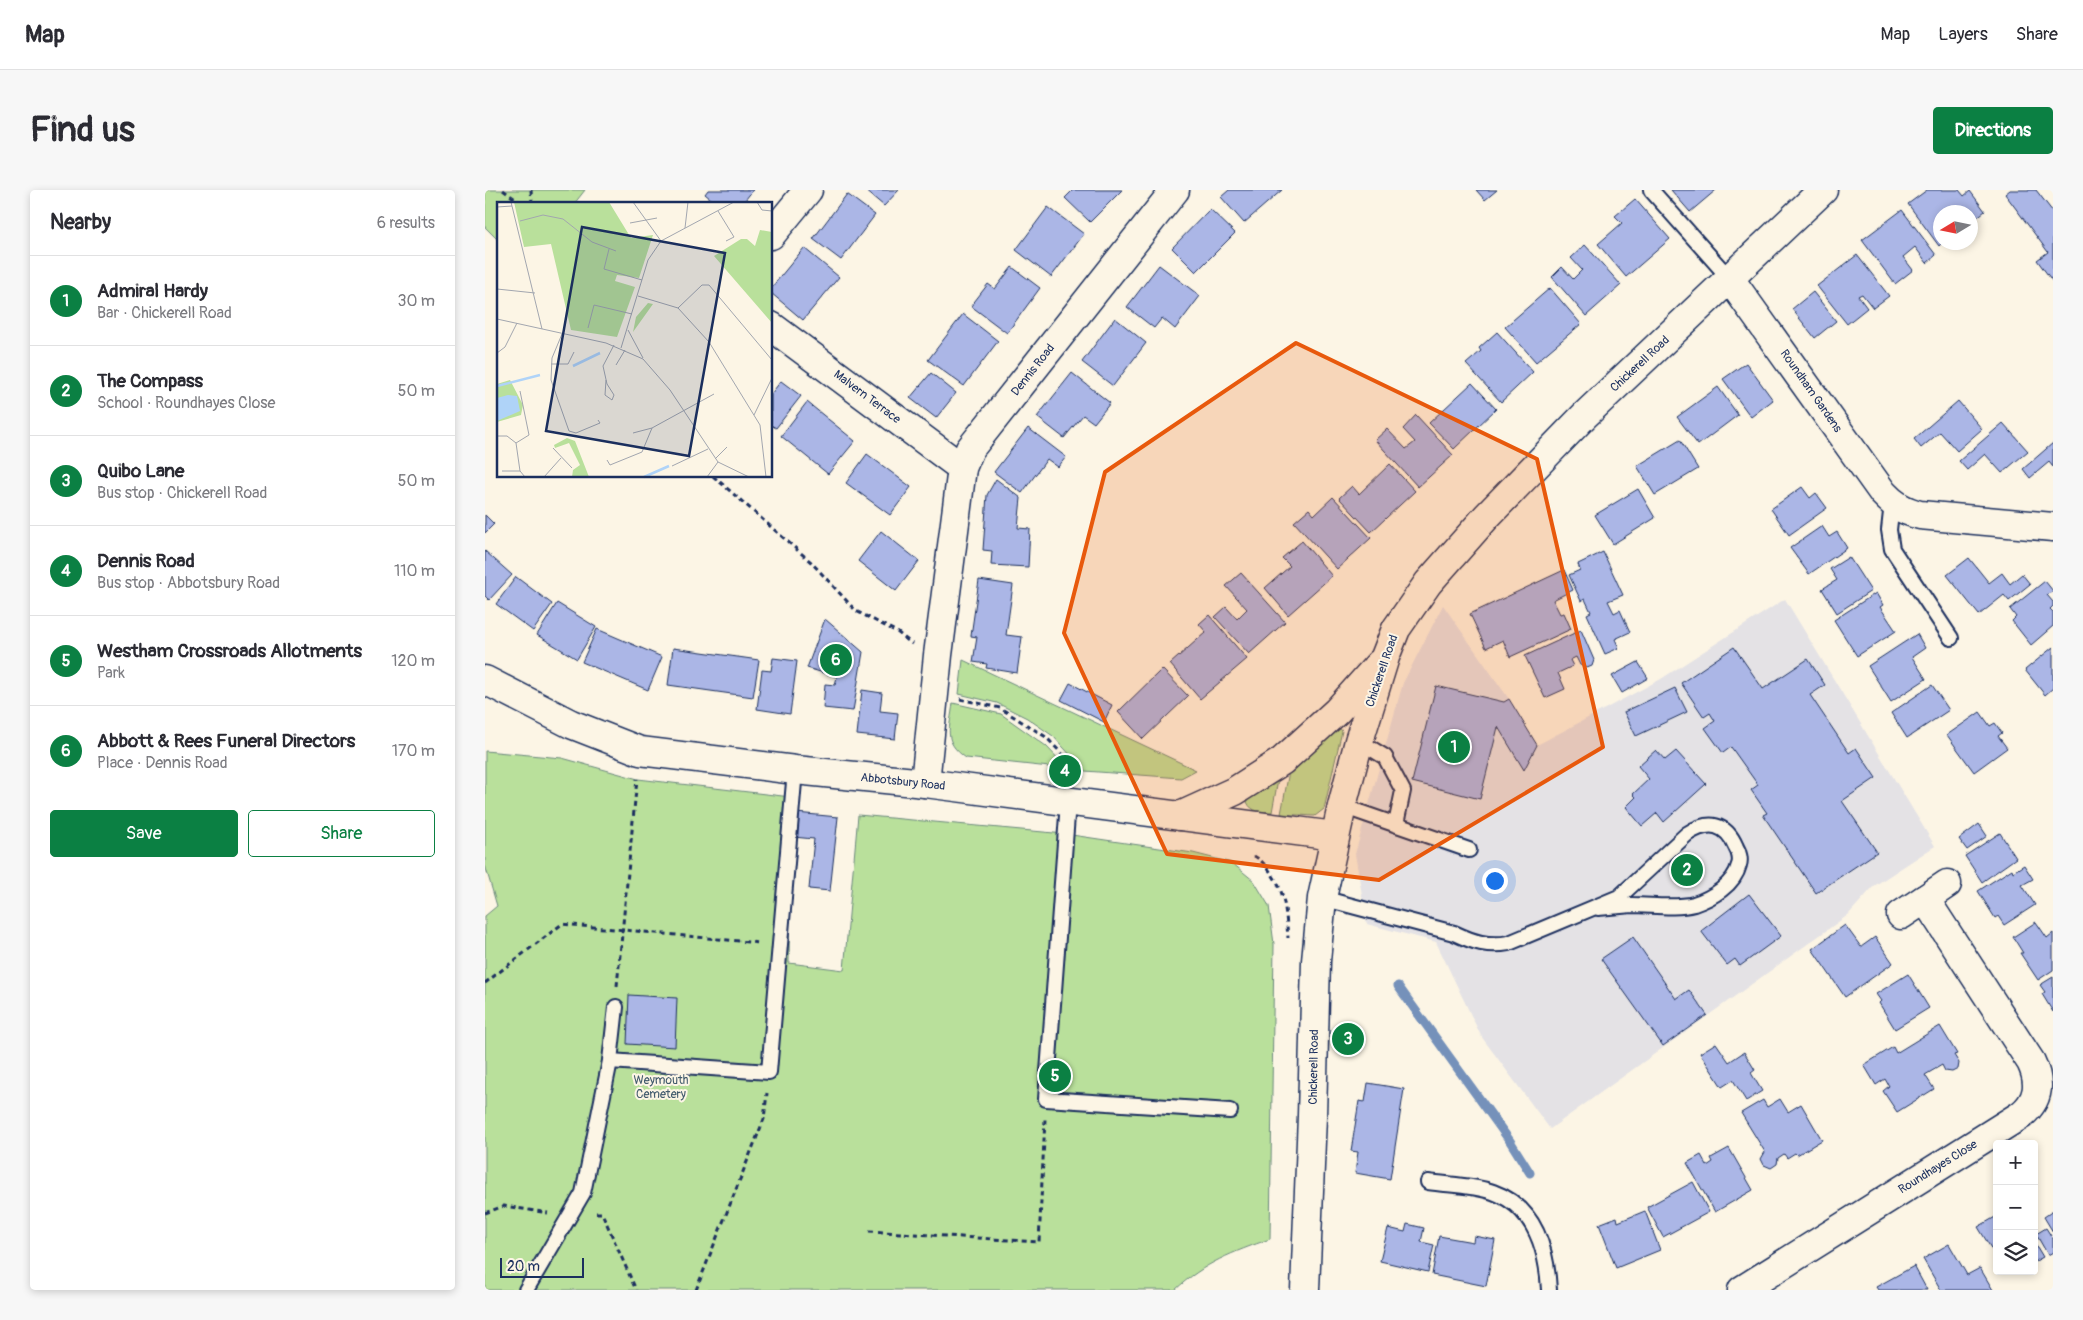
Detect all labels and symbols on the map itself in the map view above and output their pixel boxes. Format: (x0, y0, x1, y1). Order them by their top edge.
inset map (497, 202, 773, 478)
north arrow (1933, 205, 1978, 250)
street label: Chickerell Road (1607, 333, 1673, 395)
street label: Dennis Road (1008, 341, 1058, 399)
street label: Roundham Gardens (1777, 347, 1846, 436)
street label: Malvern Terrace (831, 367, 904, 427)
street label: Chickerell Road (1363, 633, 1401, 709)
pin: 6 (820, 641, 852, 679)
pin: 1 (1438, 728, 1470, 766)
pin: 4 (1049, 752, 1081, 790)
street label: Abbotsbury Road (860, 770, 946, 794)
pin: 2 (1671, 851, 1703, 889)
your location (1482, 868, 1508, 894)
pin: 3 (1332, 1020, 1364, 1058)
street label: Chickerell Road (1306, 1029, 1322, 1105)
pin: 5 (1039, 1057, 1071, 1095)
park label: Weymouth Cemetery (634, 1073, 689, 1102)
street label: Roundhayes Close (1896, 1137, 1980, 1197)
scale bar (500, 1255, 584, 1278)

